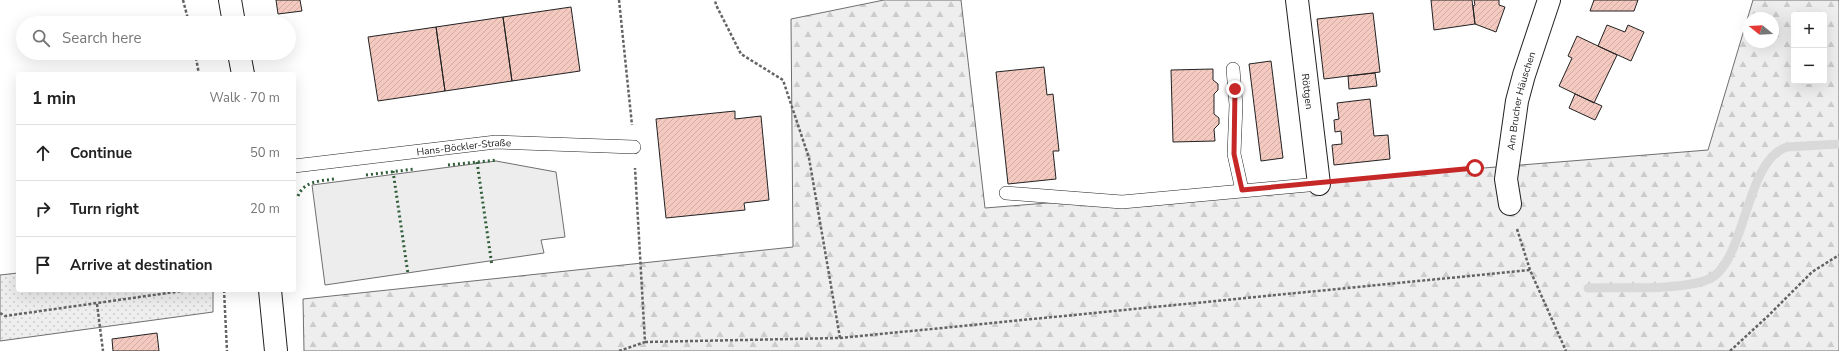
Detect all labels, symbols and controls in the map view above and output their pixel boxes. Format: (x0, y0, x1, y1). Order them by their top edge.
north arrow (1743, 12, 1779, 48)
map controls (1791, 12, 1827, 84)
button: + (1791, 12, 1827, 48)
search box (16, 16, 296, 60)
icon: search (30, 27, 52, 49)
text: Search here (62, 28, 142, 48)
button: − (1791, 48, 1827, 84)
street label: Am Brucher Häuschen (1504, 50, 1539, 151)
street label: Röttgen (1298, 73, 1316, 110)
route end (1226, 80, 1244, 98)
text: 1 min (32, 87, 76, 110)
text: Walk · 70 m (209, 89, 280, 107)
street label: Hans-Böckler-Straße (416, 136, 511, 159)
icon: ahead (32, 142, 54, 164)
text: Continue (70, 143, 132, 163)
text: 50 m (250, 144, 280, 162)
route start (1466, 159, 1484, 177)
icon: right (32, 198, 54, 220)
text: Turn right (70, 199, 139, 219)
text: 20 m (250, 200, 280, 218)
icon: arrive (32, 254, 54, 276)
text: Arrive at destination (70, 255, 213, 275)

